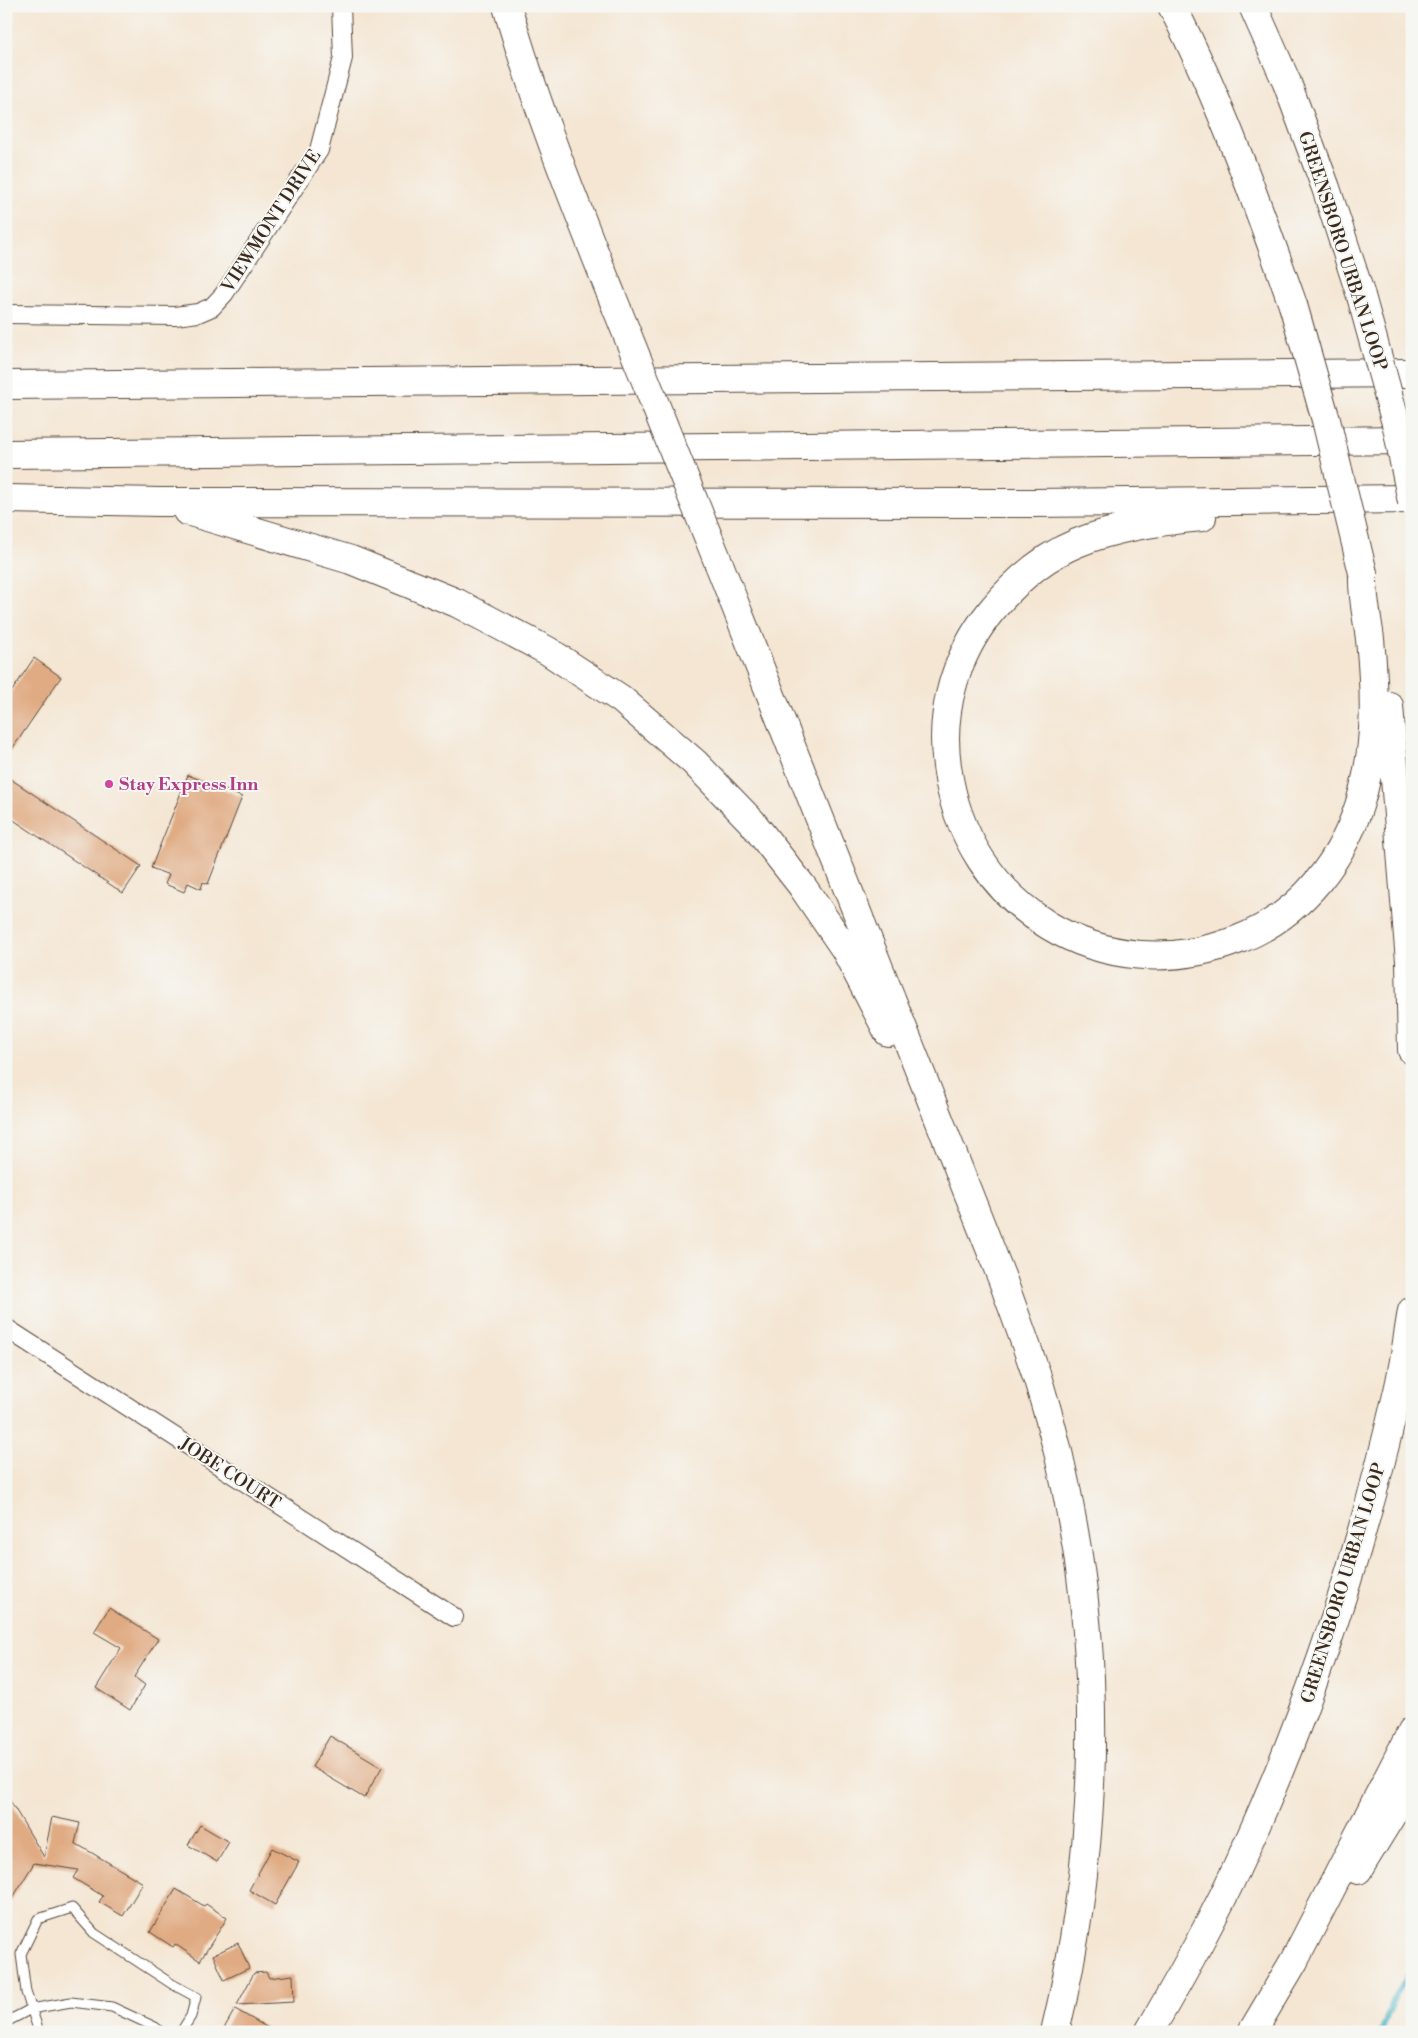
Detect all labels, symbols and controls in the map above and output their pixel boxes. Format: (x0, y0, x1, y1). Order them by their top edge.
street label: GREENSBORO URBAN LOOP (1293, 129, 1392, 374)
street label: VIEWMONT DRIVE (216, 145, 326, 298)
place label: Stay Express Inn (119, 773, 258, 796)
marker: Stay Express Inn (103, 778, 115, 790)
street label: JOBE COURT (174, 1432, 285, 1515)
street label: GREENSBORO URBAN LOOP (1296, 1460, 1391, 1706)

